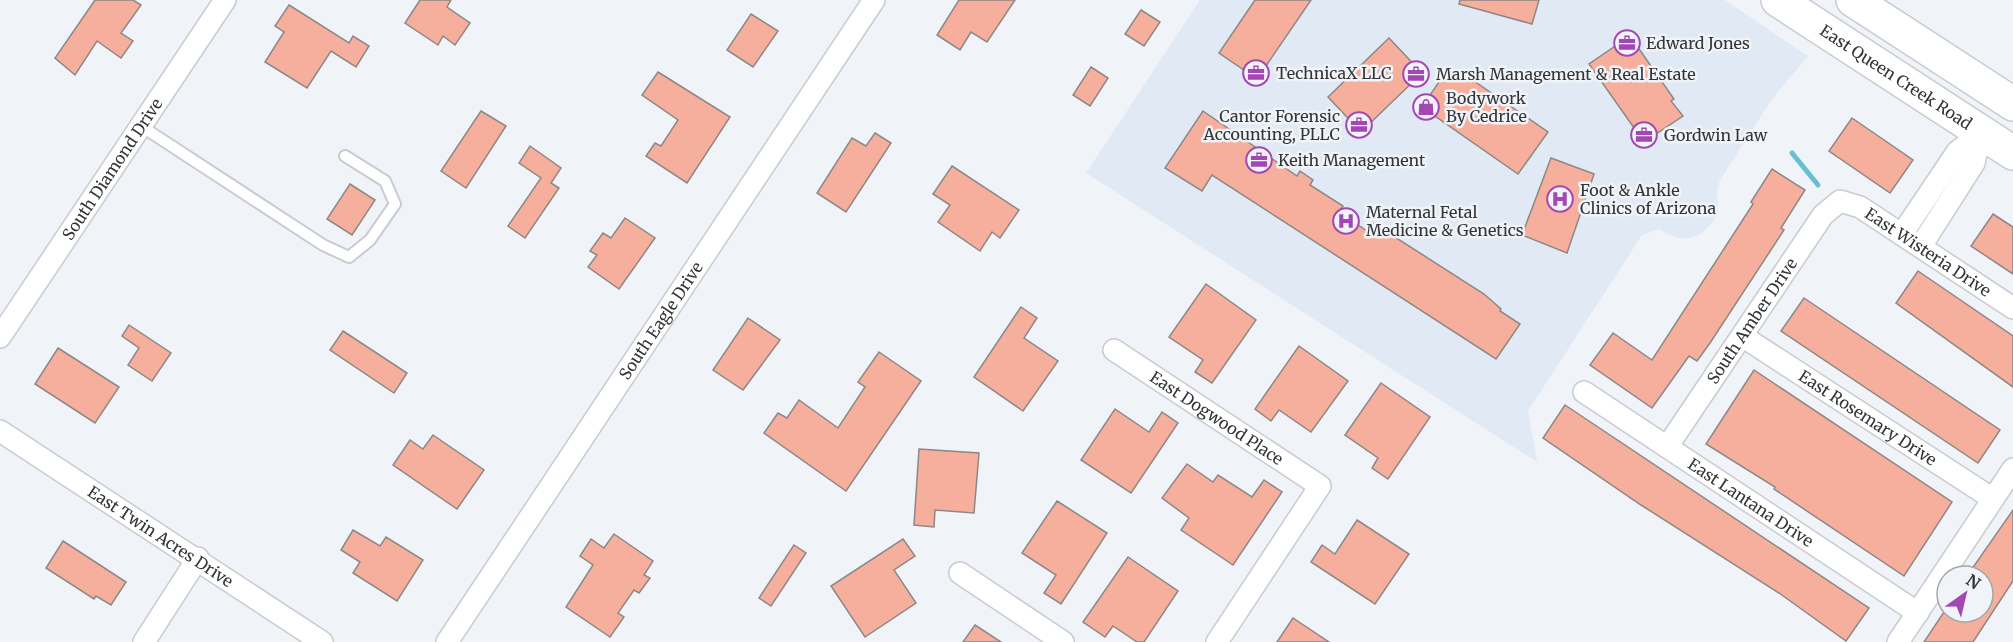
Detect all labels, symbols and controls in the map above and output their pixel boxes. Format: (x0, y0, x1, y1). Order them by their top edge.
street label: East Queen Creek Road (1816, 20, 1976, 134)
office icon: Edward Jones (1612, 28, 1642, 58)
place label: Edward Jones (1646, 33, 1750, 53)
office icon: TechnicaX LLC (1241, 58, 1271, 88)
office icon: Marsh Management & Real Estate (1401, 59, 1431, 89)
place label: TechnicaX LLC (1276, 63, 1392, 83)
place label: Marsh Management & Real Estate (1436, 64, 1696, 84)
place label: Bodywork By Cedrice (1446, 88, 1527, 126)
shop icon: Bodywork By Cedrice (1411, 92, 1441, 122)
street label: South Diamond Drive (58, 94, 167, 244)
place label: Cantor Forensic Accounting, PLLC (1203, 106, 1340, 144)
office icon: Cantor Forensic Accounting, PLLC (1344, 110, 1374, 140)
office icon: Gordwin Law (1629, 120, 1659, 150)
place label: Gordwin Law (1664, 125, 1768, 145)
office icon: Keith Management (1244, 145, 1274, 175)
place label: Keith Management (1278, 150, 1426, 170)
place label: Foot & Ankle Clinics of Arizona (1580, 180, 1716, 218)
hospital icon: Foot & Ankle Clinics of Arizona (1545, 184, 1575, 214)
place label: Maternal Fetal Medicine & Genetics (1366, 202, 1524, 240)
street label: East Wisteria Drive (1861, 203, 1995, 301)
hospital icon: Maternal Fetal Medicine & Genetics (1331, 206, 1361, 236)
street label: South Amber Drive (1702, 254, 1801, 388)
street label: South Eagle Drive (614, 258, 707, 383)
street label: East Rosemary Drive (1795, 366, 1941, 470)
street label: East Dogwood Place (1146, 367, 1287, 469)
street label: East Lantana Drive (1684, 454, 1817, 551)
street label: East Twin Acres Drive (84, 481, 237, 591)
north arrow (1935, 564, 1995, 624)
text: N (1963, 570, 1985, 594)

